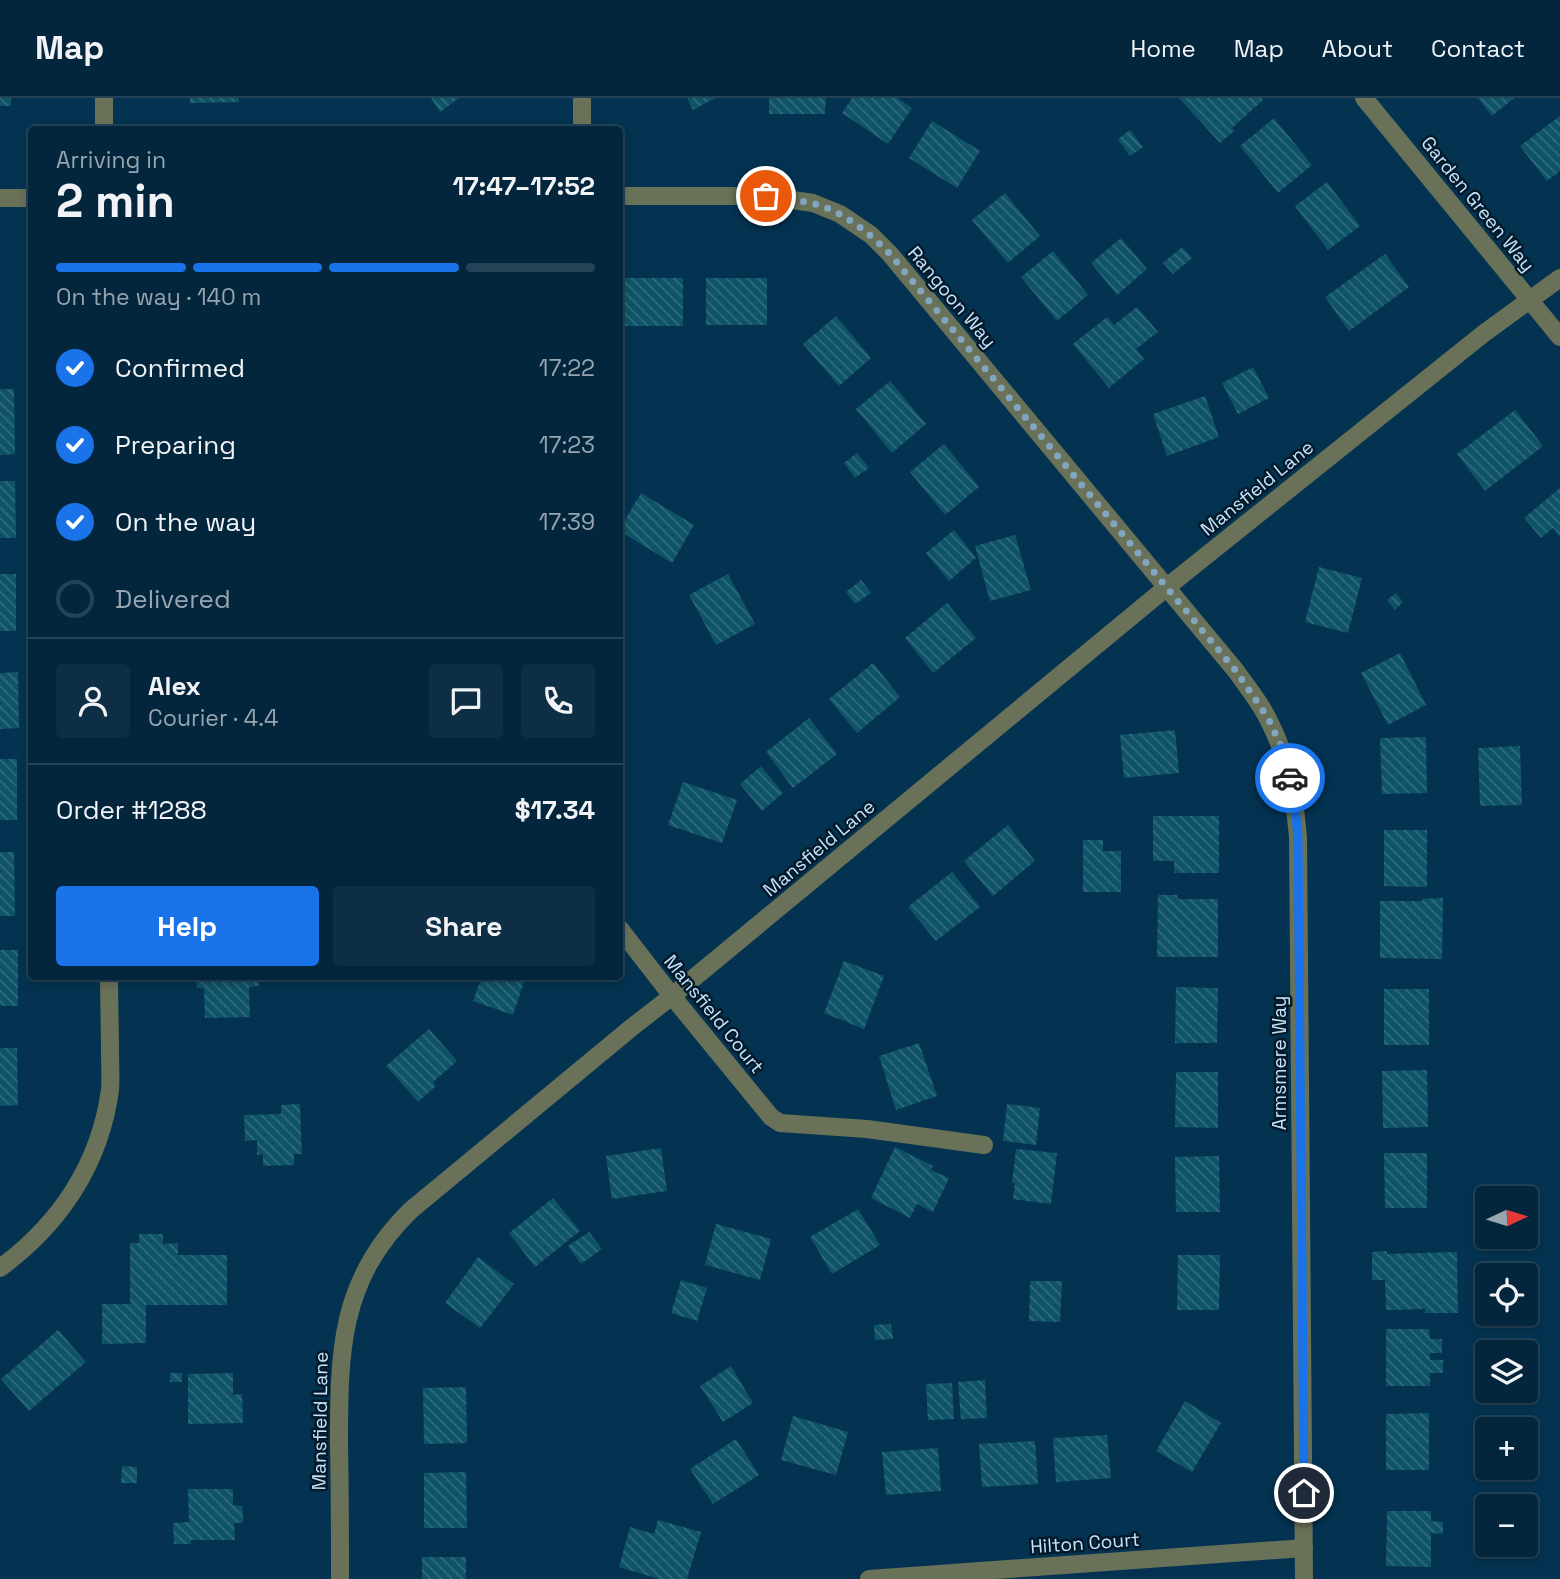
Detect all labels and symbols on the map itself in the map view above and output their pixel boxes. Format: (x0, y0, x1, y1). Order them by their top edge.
street label: Garden Green Way (1416, 131, 1540, 277)
pin (736, 166, 796, 226)
street label: Rangoon Way (902, 241, 1002, 353)
street label: Mansfield Lane (1195, 435, 1319, 541)
courier (1255, 743, 1325, 813)
street label: Mansfield Lane (758, 794, 880, 902)
street label: Mansfield Court (658, 949, 770, 1079)
street label: Armsmere Way (1267, 996, 1292, 1130)
north arrow (1475, 1186, 1538, 1250)
street label: Mansfield Lane (306, 1351, 334, 1491)
pin (1274, 1463, 1334, 1523)
street label: Hilton Court (1029, 1527, 1141, 1559)

